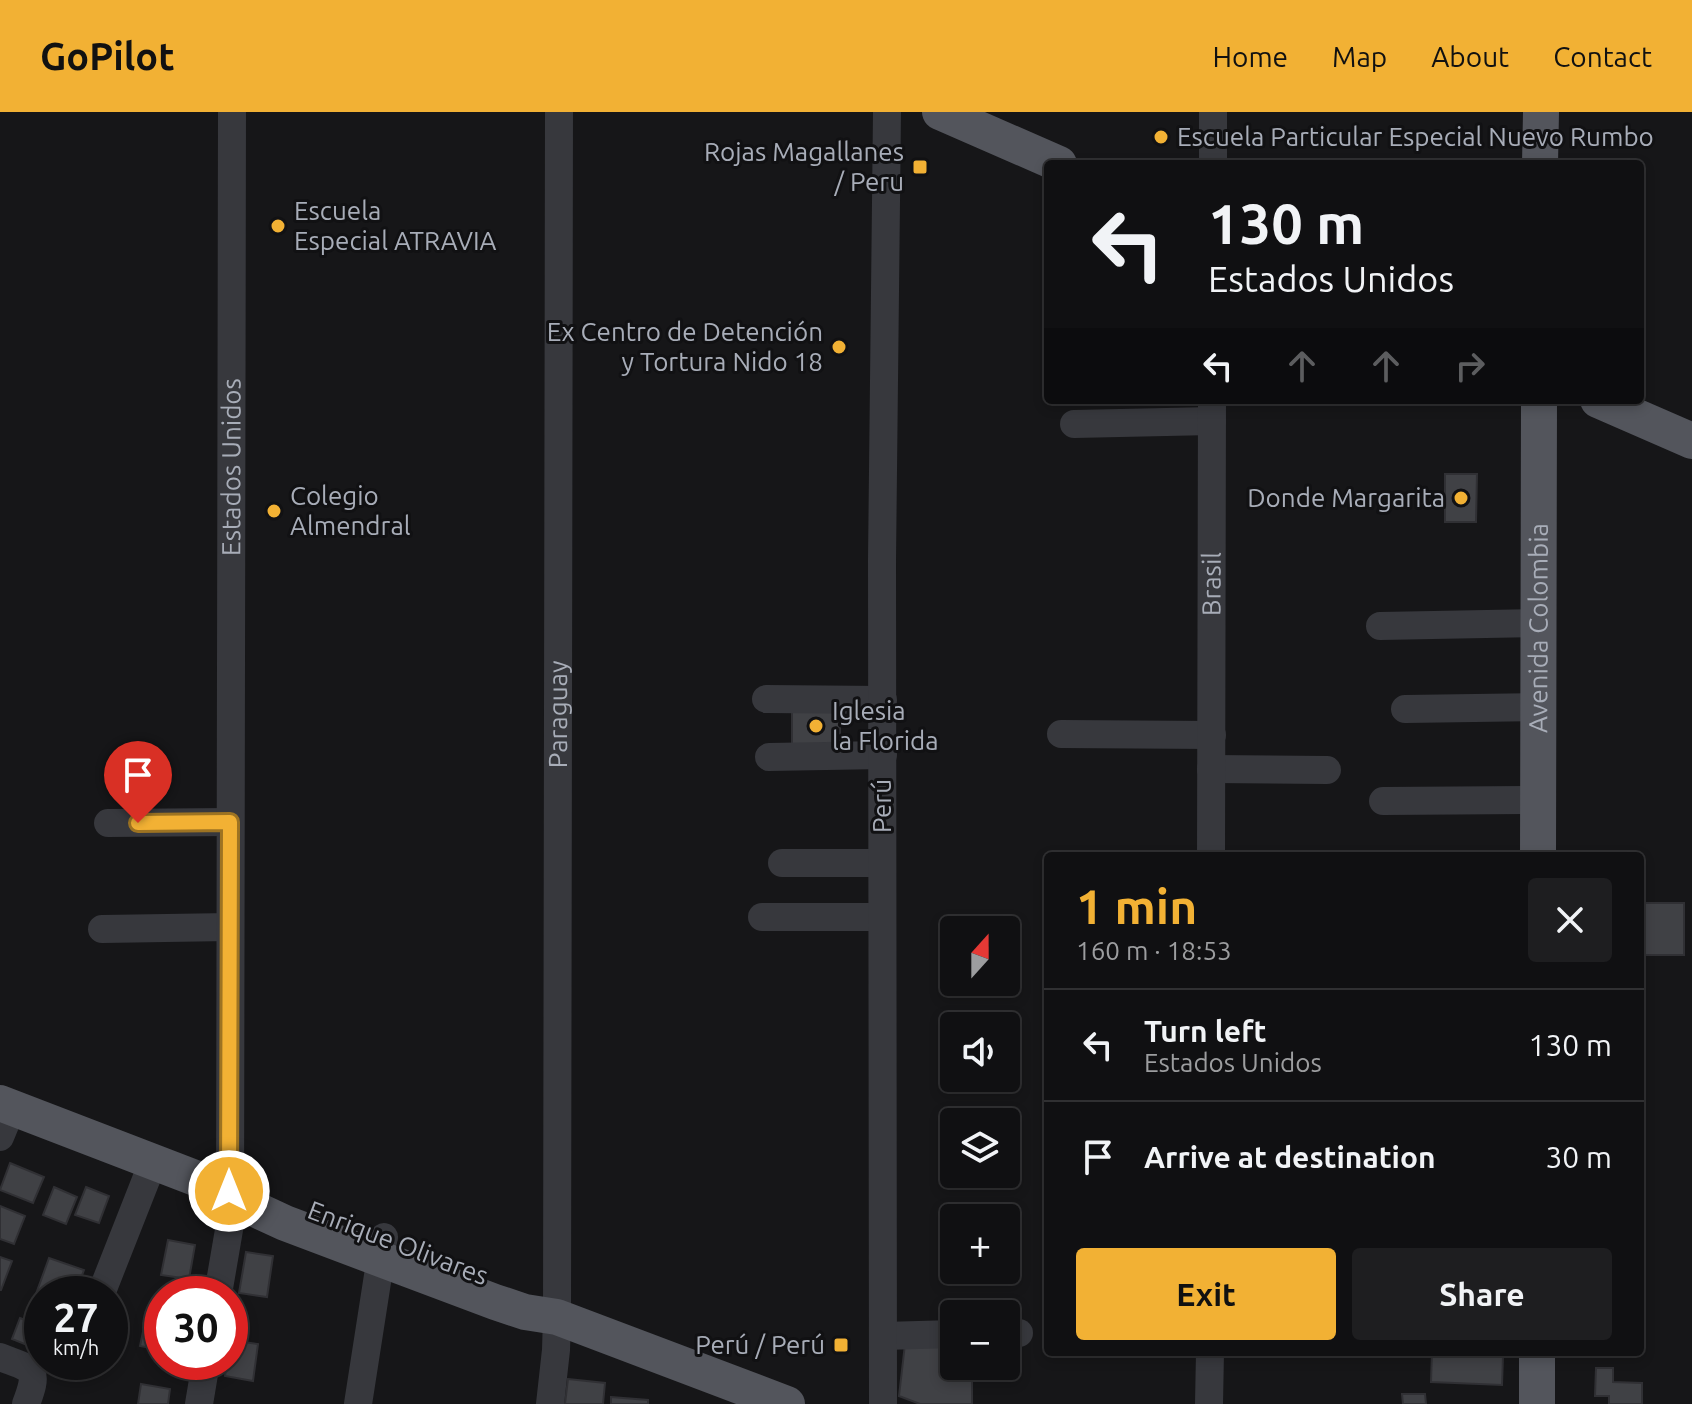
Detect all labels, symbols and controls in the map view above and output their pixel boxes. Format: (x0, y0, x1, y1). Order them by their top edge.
text: GoPilot (40, 35, 175, 77)
text: Home (1213, 41, 1288, 72)
text: Map (1332, 41, 1387, 72)
text: About (1431, 41, 1509, 72)
text: Contact (1553, 41, 1652, 72)
place label: Escuela Particular Especial Nuevo Rumbo (1177, 122, 1654, 151)
marker: Escuela Particular Especial Nuevo Rumbo (1152, 128, 1170, 146)
place label: Rojas Magallanes / Peru (704, 137, 904, 196)
marker: Rojas Magallanes / Peru (911, 158, 929, 176)
icon: left (1076, 192, 1180, 296)
text: 130 m (1208, 192, 1364, 255)
place label: Escuela Especial ATRAVIA (294, 196, 497, 255)
marker: Escuela Especial ATRAVIA (269, 217, 287, 235)
text: Estados Unidos (1208, 258, 1454, 299)
place label: Ex Centro de Detención y Tortura Nido 18 (547, 317, 823, 376)
marker: Ex Centro de Detención y Tortura Nido 18 (830, 338, 848, 356)
icon: left (1196, 344, 1240, 388)
icon: ahead (1280, 344, 1324, 388)
icon: ahead (1364, 344, 1408, 388)
icon: right (1448, 344, 1492, 388)
street label: Estados Unidos (216, 378, 246, 556)
place label: Colegio Almendral (290, 481, 411, 540)
place label: Donde Margarita (1247, 483, 1445, 512)
marker: Donde Margarita (1452, 489, 1470, 507)
marker: Colegio Almendral (265, 502, 283, 520)
street label: Avenida Colombia (1523, 523, 1553, 733)
street label: Brasil (1197, 552, 1226, 616)
street label: Paraguay (543, 661, 572, 768)
place label: Iglesia la Florida (832, 696, 939, 755)
marker: Iglesia la Florida (807, 717, 825, 735)
pin (104, 741, 172, 823)
icon: arrive (116, 753, 160, 797)
street label: Perú (867, 779, 896, 833)
button: close (1528, 878, 1612, 962)
text: 1 min (1076, 879, 1197, 933)
north arrow (940, 916, 1020, 996)
map controls (940, 916, 1020, 1380)
text: 160 m · 18:53 (1076, 936, 1232, 965)
button: sound (940, 1012, 1020, 1092)
text: Turn left (1144, 1014, 1266, 1048)
icon: left (1076, 1023, 1120, 1067)
text: 130 m (1528, 1028, 1612, 1062)
text: Estados Unidos (1144, 1048, 1322, 1077)
button: layers (940, 1108, 1020, 1188)
icon: arrive (1076, 1135, 1120, 1179)
text: Arrive at destination (1144, 1140, 1436, 1174)
text: 30 m (1545, 1140, 1612, 1174)
position arrow (187, 1149, 271, 1233)
street label: Enrique Olivares (304, 1195, 492, 1290)
button: + (940, 1204, 1020, 1284)
button: Exit (1076, 1248, 1336, 1340)
button: Share (1352, 1248, 1612, 1340)
speed limit sign: 30 (144, 1276, 248, 1380)
text: 27 (53, 1295, 99, 1340)
button: − (940, 1300, 1020, 1380)
place label: Perú / Perú (695, 1330, 825, 1359)
text: km/h (53, 1336, 99, 1359)
marker: Perú / Perú (832, 1336, 850, 1354)

